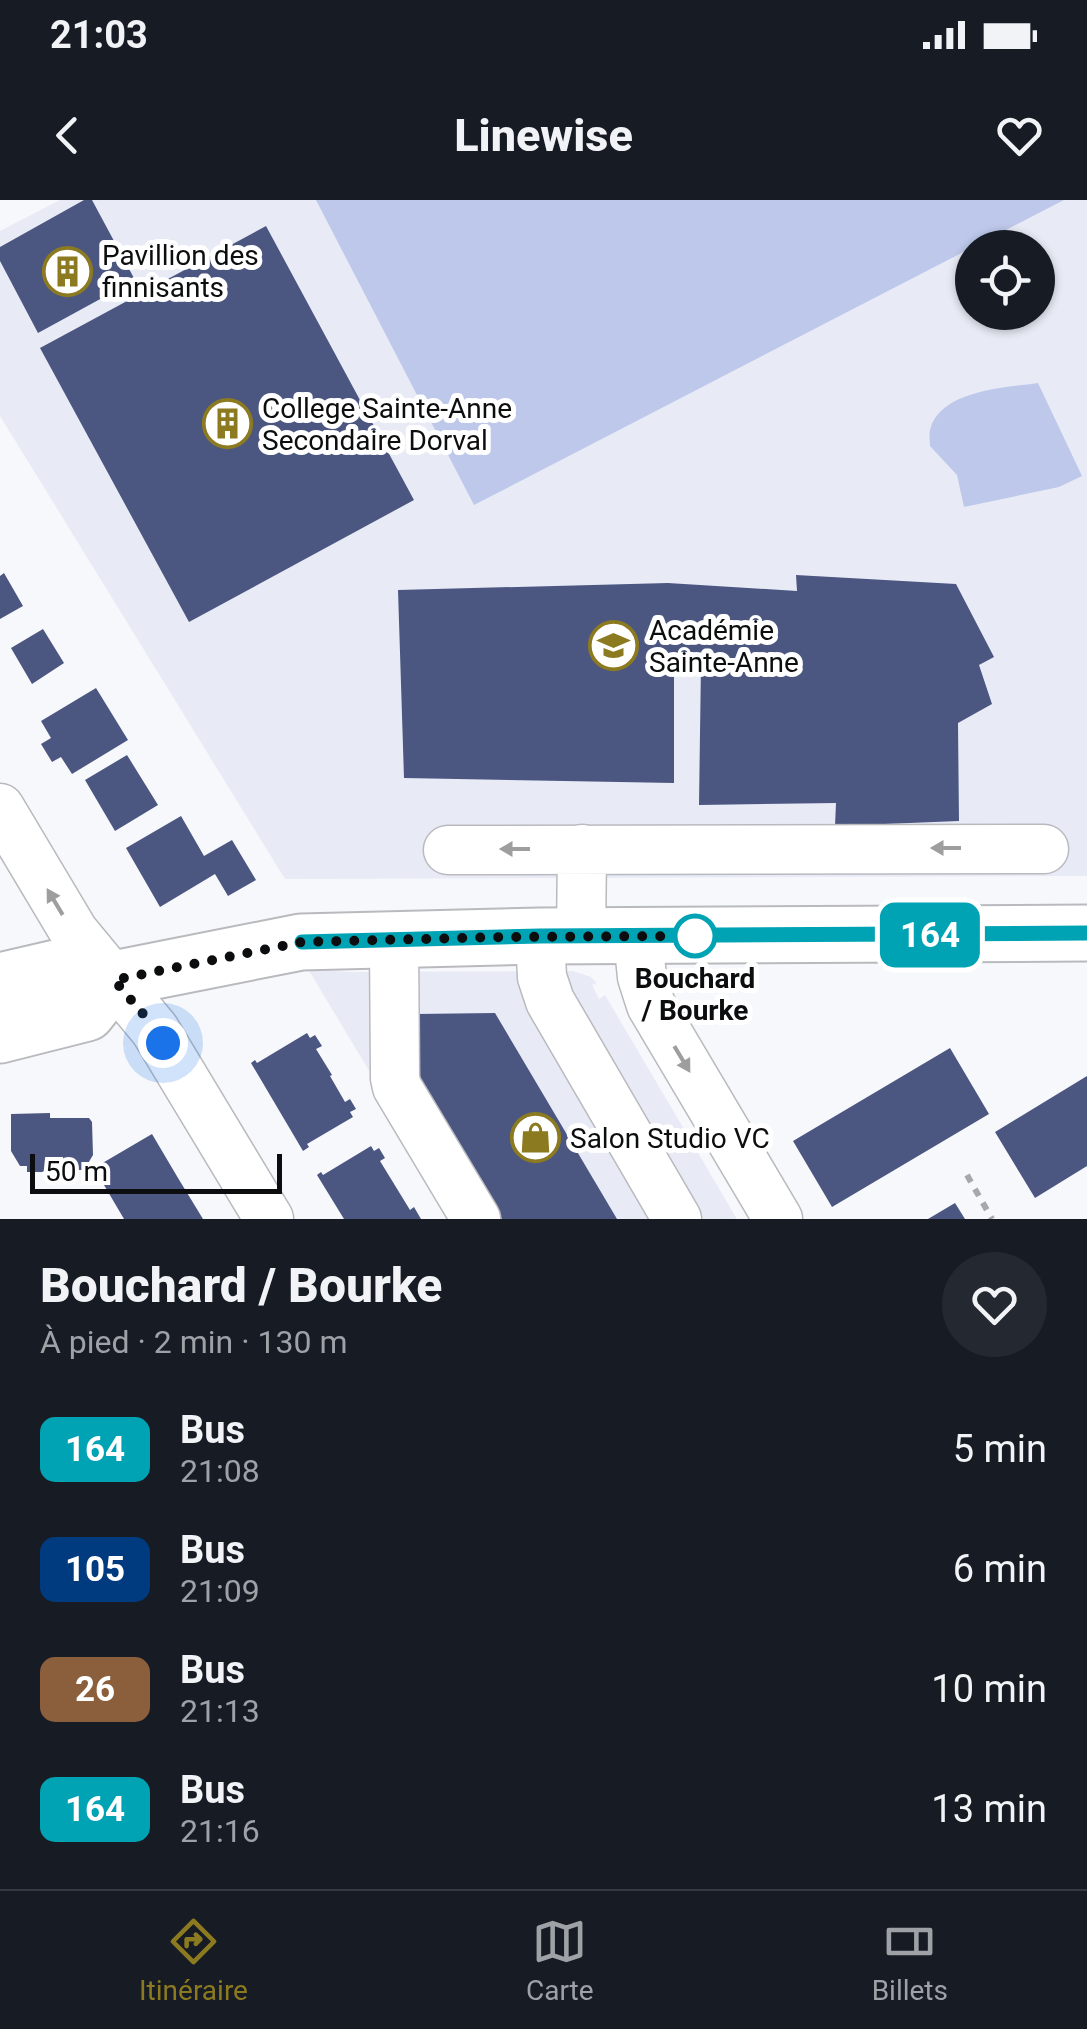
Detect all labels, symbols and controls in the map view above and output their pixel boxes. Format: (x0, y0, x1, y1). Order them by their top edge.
text: 21:03 (50, 13, 148, 57)
icon: back (40, 108, 95, 163)
icon: heart (992, 108, 1047, 163)
text: Linewise (454, 109, 633, 162)
map controls (955, 230, 1055, 330)
button: locate (955, 230, 1055, 330)
place label: Pavillion des finnisants (102, 239, 259, 304)
building icon: Pavillion des finnisants (41, 245, 93, 297)
place label: College Sainte-Anne Secondaire Dorval (262, 392, 512, 457)
building icon: College Sainte-Anne Secondaire Dorval (201, 398, 253, 450)
place label: Académie Sainte-Anne (649, 614, 799, 679)
school or university icon: Académie Sainte-Anne (588, 620, 640, 672)
one-way arrow (930, 840, 962, 856)
one-way arrow (498, 841, 530, 857)
one-way arrow (47, 888, 65, 916)
line badge: 164 (872, 902, 988, 968)
marker: Bouchard / Bourke (674, 915, 716, 957)
text: 164 (900, 915, 960, 956)
place label: Bouchard / Bourke (635, 962, 755, 1027)
your location (138, 1018, 188, 1068)
one-way arrow (673, 1045, 690, 1073)
shop icon: Salon Studio VC (509, 1112, 561, 1164)
place label: Salon Studio VC (570, 1122, 770, 1155)
scale bar (30, 1149, 282, 1194)
text: 50 m (45, 1155, 108, 1188)
button: heart (942, 1252, 1047, 1357)
text: Bouchard / Bourke (40, 1257, 442, 1314)
text: À pied · 2 min · 130 m (40, 1323, 347, 1361)
text: Bus (180, 1408, 245, 1452)
text: 5 min (953, 1427, 1047, 1471)
text: 164 (65, 1429, 125, 1470)
text: 21:08 (180, 1452, 260, 1490)
text: Bus (180, 1528, 245, 1572)
text: 6 min (953, 1547, 1047, 1591)
text: 105 (65, 1549, 125, 1590)
text: 21:09 (180, 1572, 260, 1610)
text: Bus (180, 1648, 245, 1692)
text: 10 min (931, 1667, 1047, 1711)
text: 26 (75, 1669, 115, 1710)
text: 21:13 (180, 1692, 260, 1730)
text: Bus (180, 1768, 245, 1812)
text: 13 min (931, 1787, 1047, 1831)
text: 164 (65, 1789, 125, 1830)
text: 21:16 (180, 1812, 260, 1850)
tab: Itinéraire (139, 1914, 248, 2007)
tab: Carte (526, 1914, 594, 2007)
tab: Billets (872, 1914, 948, 2007)

